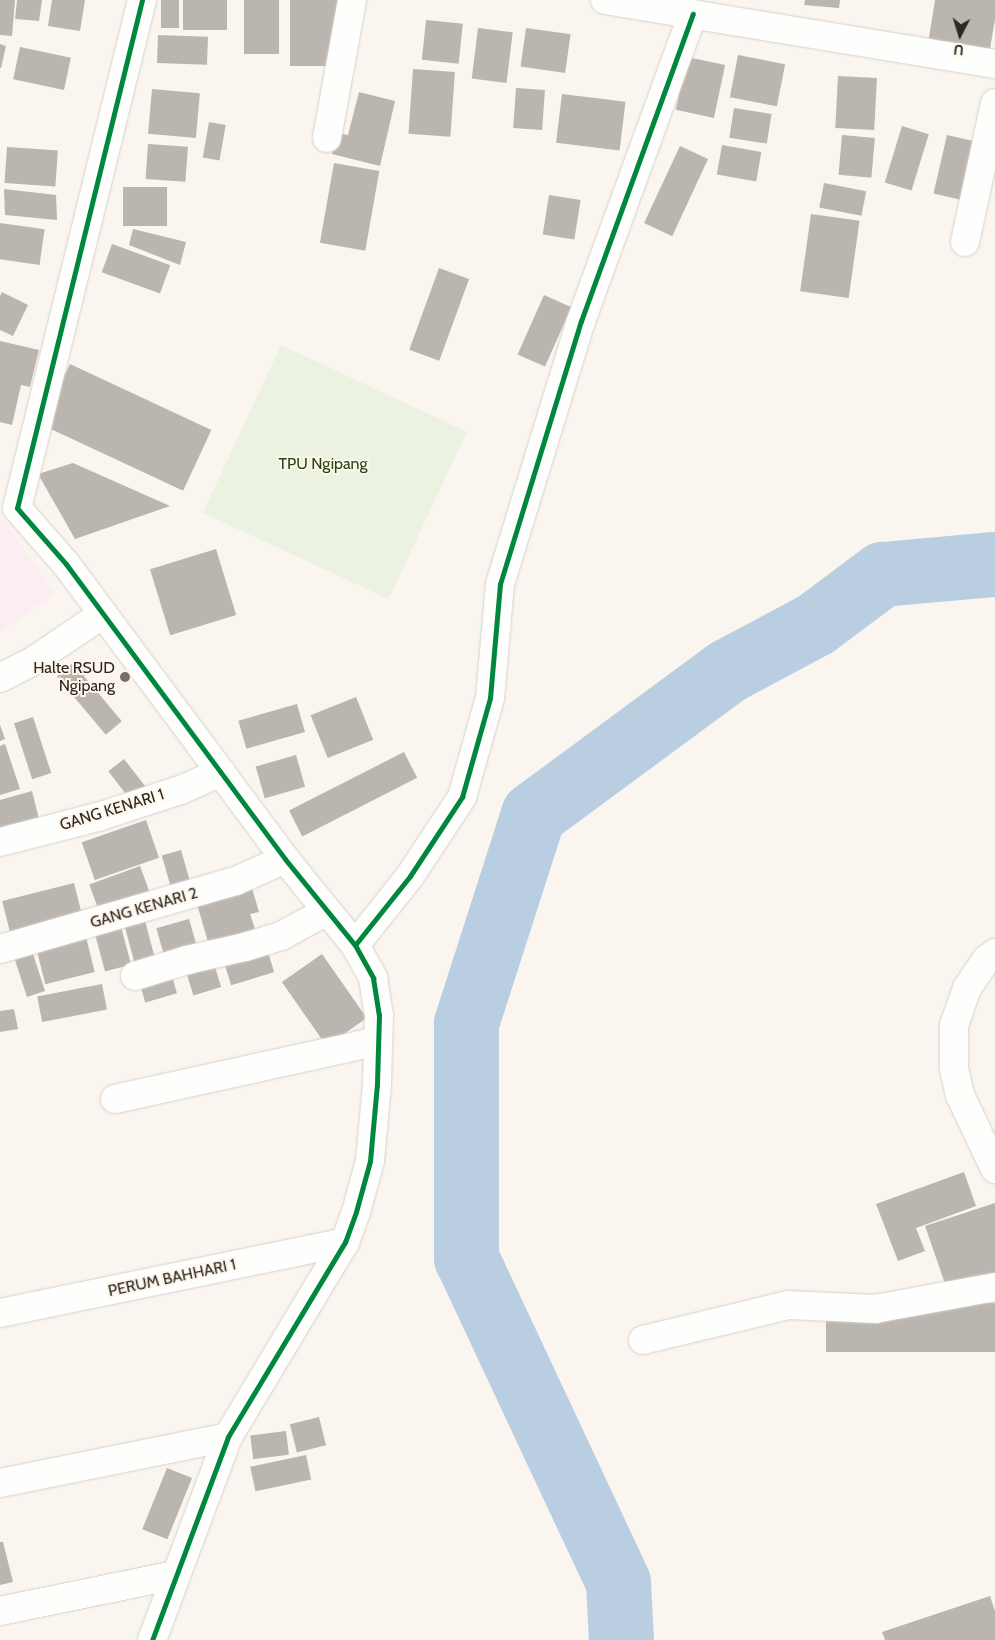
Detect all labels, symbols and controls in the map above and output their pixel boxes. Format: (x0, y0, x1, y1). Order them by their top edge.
north arrow (935, 10, 985, 60)
text: U (953, 41, 964, 59)
park label: TPU Ngipang (278, 454, 368, 474)
place label: Halte RSUD Ngipang (33, 658, 115, 696)
marker: Halte RSUD Ngipang (119, 671, 131, 683)
street label: GANG KENARI 1 (58, 785, 166, 835)
street label: GANG KENARI 2 (88, 883, 200, 933)
street label: PERUM BAHHARI 1 (106, 1255, 238, 1301)

